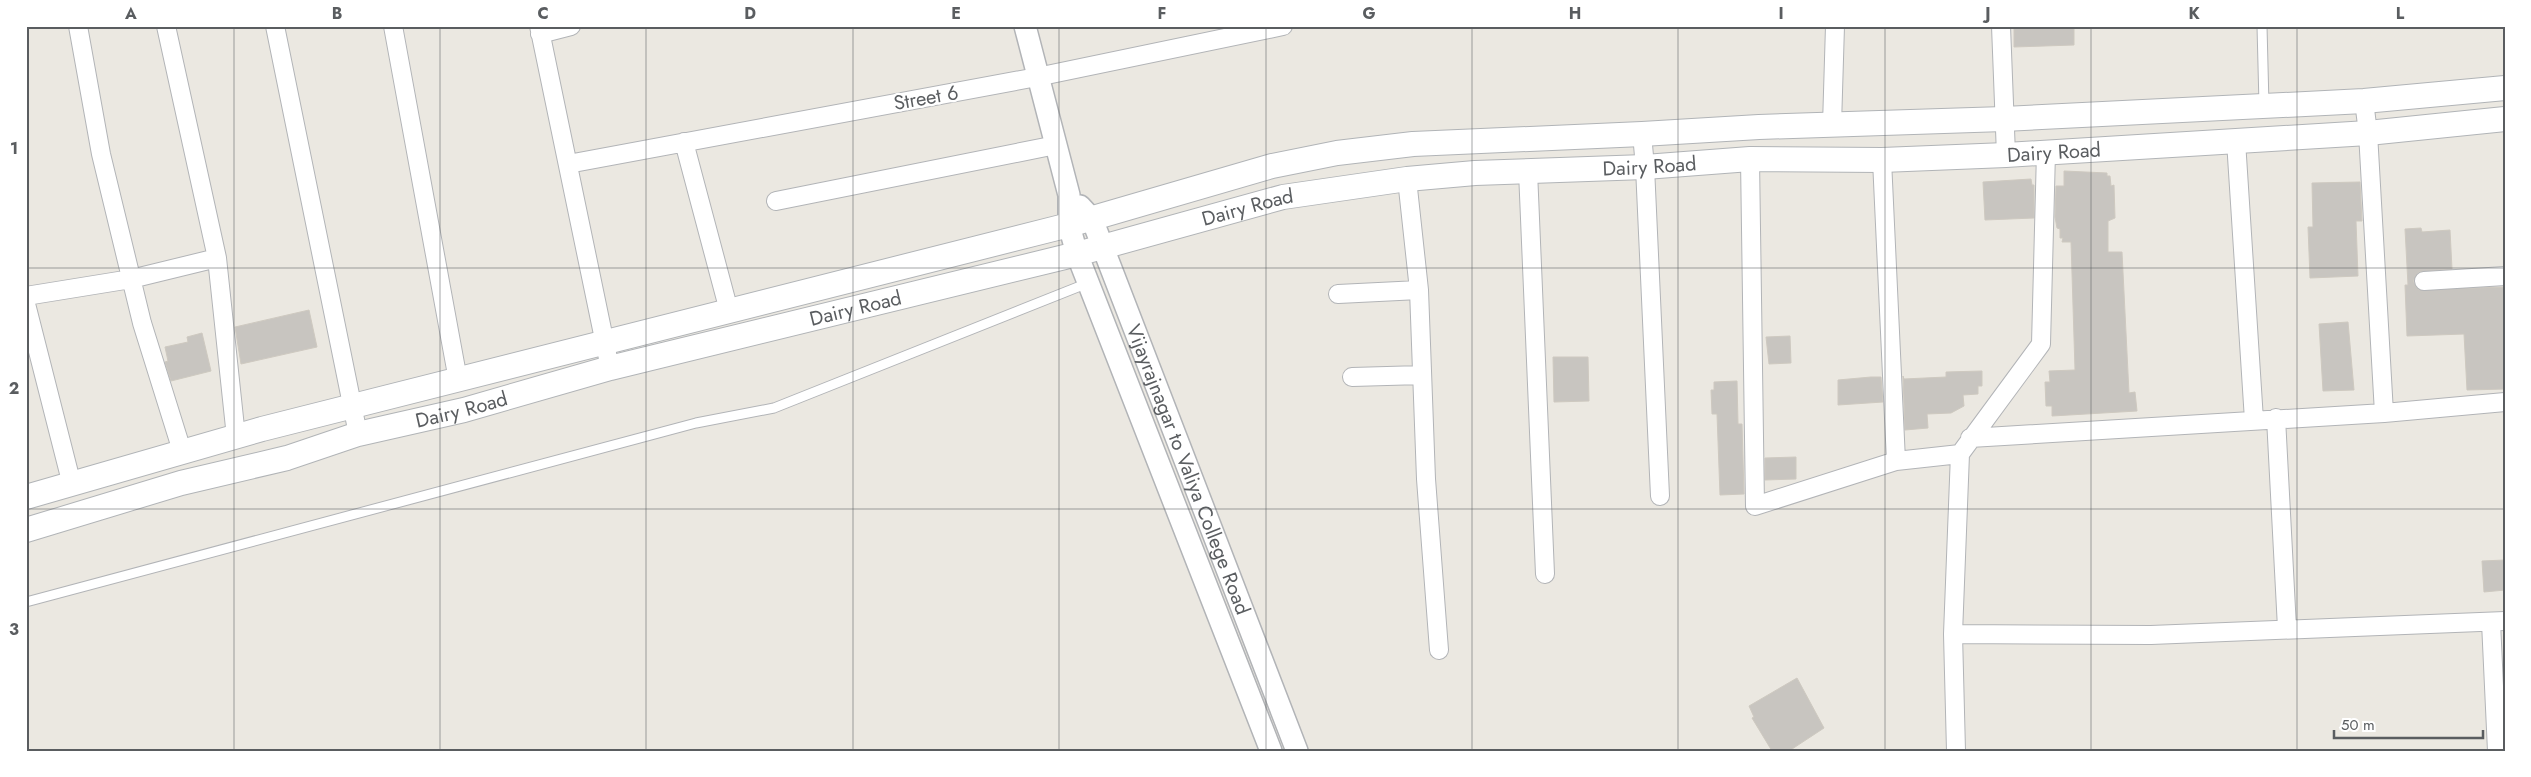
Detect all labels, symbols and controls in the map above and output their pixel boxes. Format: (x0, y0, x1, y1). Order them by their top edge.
text: A (124, 2, 137, 25)
text: B (332, 2, 342, 25)
text: C (537, 2, 549, 25)
text: D (744, 2, 756, 25)
text: E (951, 2, 961, 25)
text: F (1158, 2, 1166, 25)
text: G (1362, 2, 1376, 25)
text: H (1569, 2, 1581, 25)
text: I (1778, 2, 1784, 25)
text: J (1982, 2, 1991, 25)
text: K (2188, 2, 2200, 25)
text: L (2396, 2, 2405, 25)
street label: Street 6 (891, 78, 961, 118)
street label: Dairy Road (2006, 135, 2102, 169)
text: 1 (10, 137, 18, 160)
street label: Dairy Road (1602, 149, 1697, 183)
street label: Dairy Road (1198, 181, 1295, 233)
street label: Dairy Road (806, 283, 904, 333)
street label: Vijayrajnagar to Valiya College Road (1119, 320, 1258, 619)
text: 2 (9, 377, 19, 400)
street label: Dairy Road (413, 384, 511, 435)
text: 3 (9, 618, 19, 641)
scale bar (2334, 707, 2482, 739)
text: 50 m (2341, 714, 2375, 736)

